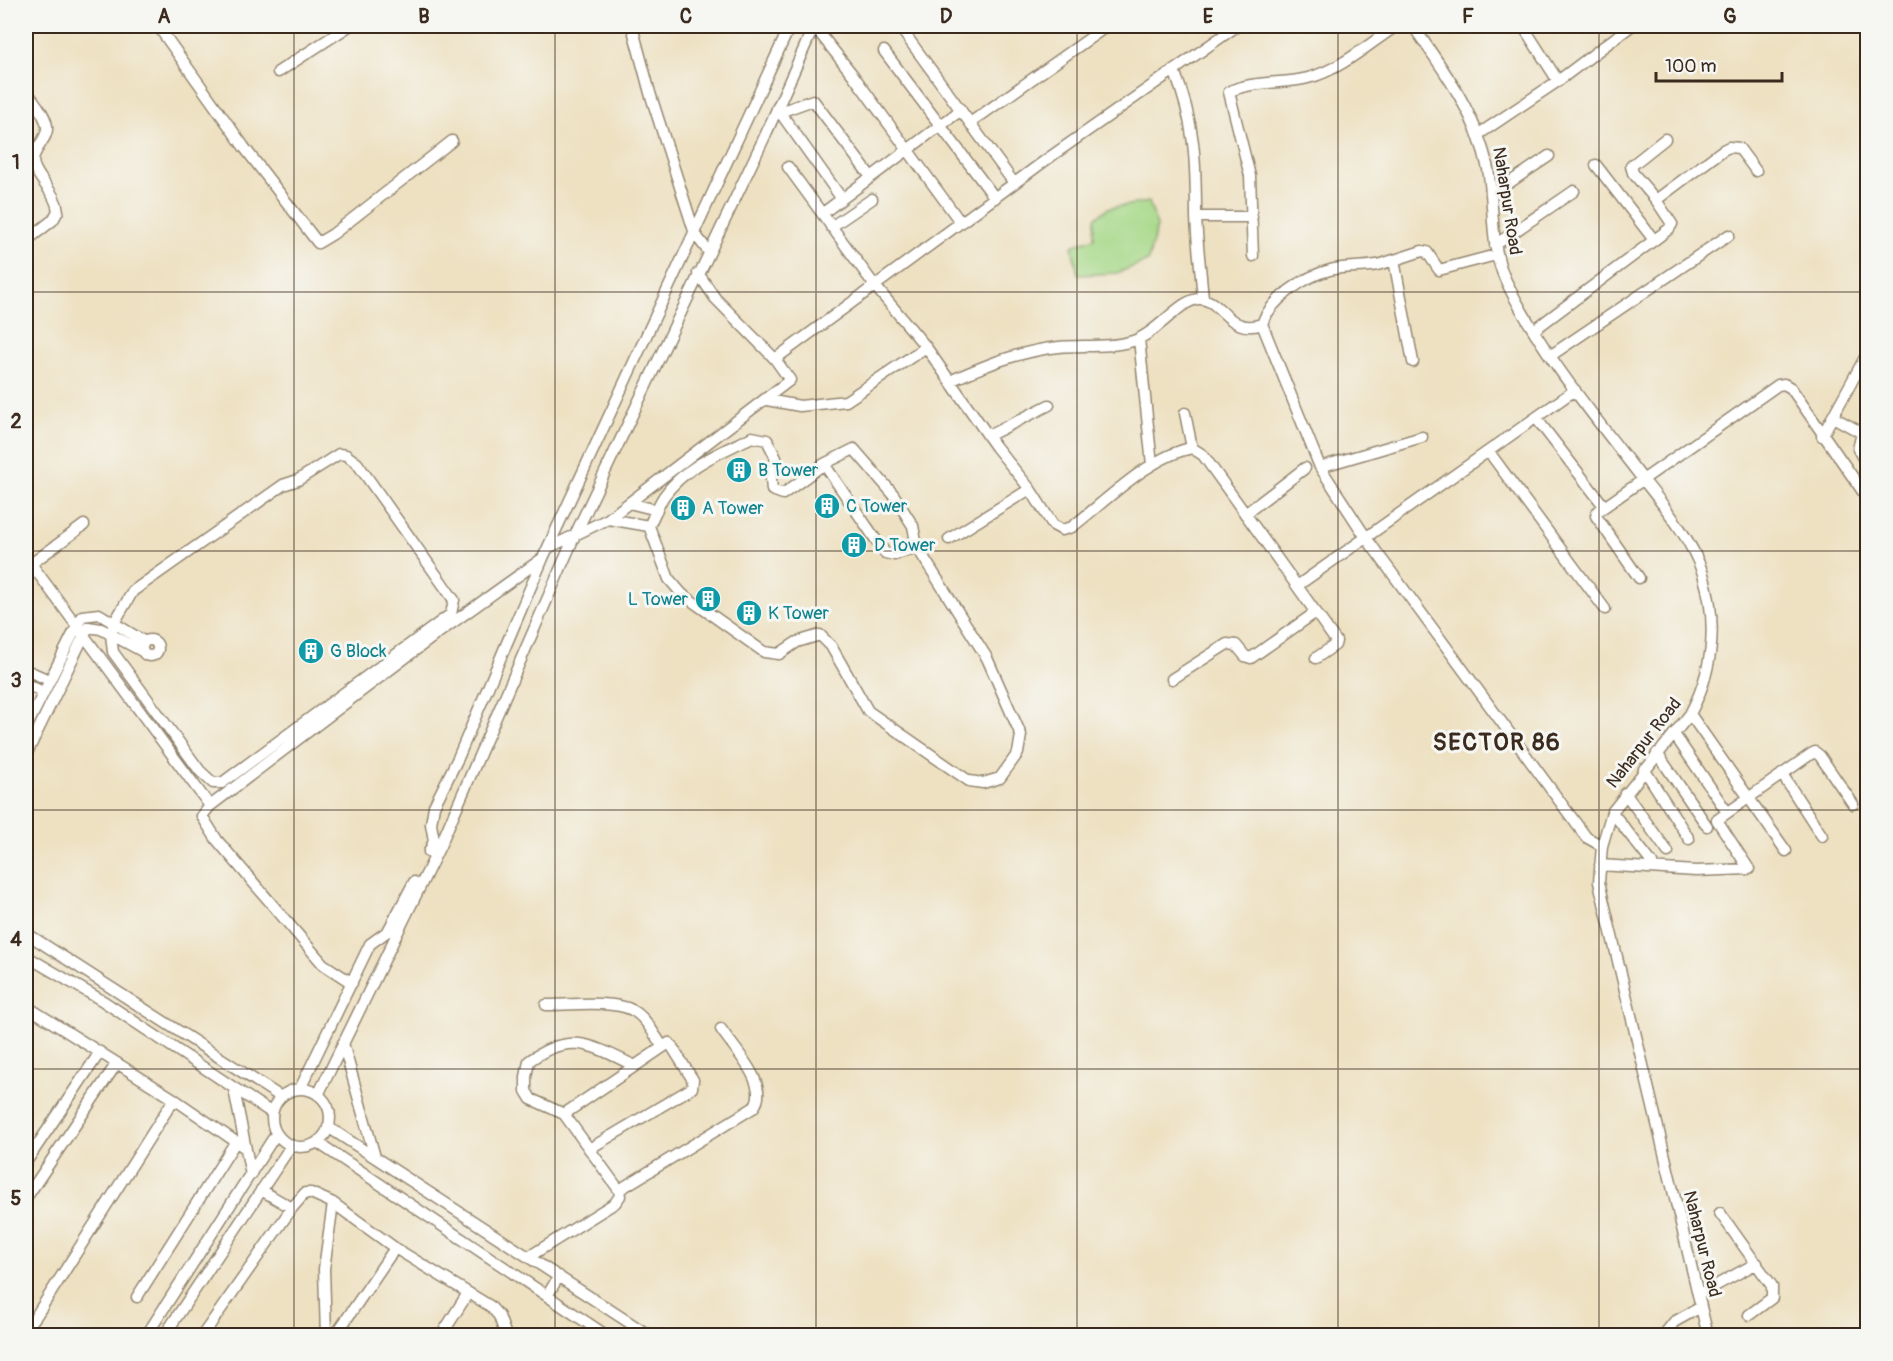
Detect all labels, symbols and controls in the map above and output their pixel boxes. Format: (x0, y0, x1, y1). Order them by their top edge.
text: A (158, 4, 171, 29)
text: B (418, 4, 430, 29)
text: C (680, 4, 692, 29)
text: D (940, 4, 953, 29)
text: E (1203, 4, 1214, 29)
text: F (1462, 4, 1474, 29)
text: G (1723, 4, 1737, 29)
scale bar (1656, 45, 1782, 83)
text: 100 m (1665, 55, 1717, 78)
street label: Naharpur Road (1487, 145, 1527, 257)
text: 1 (12, 150, 20, 175)
text: 2 (10, 409, 22, 434)
building icon: B Tower (724, 455, 754, 485)
place label: B Tower (758, 459, 819, 482)
building icon: C Tower (812, 491, 842, 521)
building icon: A Tower (668, 493, 698, 523)
place label: C Tower (846, 495, 908, 518)
place label: A Tower (702, 497, 764, 520)
building icon: D Tower (839, 530, 869, 560)
place label: D Tower (874, 534, 936, 557)
building icon: L Tower (693, 584, 723, 614)
place label: L Tower (628, 588, 689, 611)
building icon: K Tower (734, 598, 764, 628)
place label: K Tower (768, 602, 829, 625)
building icon: G Block (296, 636, 326, 666)
place label: G Block (330, 640, 387, 663)
text: 3 (10, 668, 22, 693)
street label: Naharpur Road (1601, 693, 1687, 793)
district label: SECTOR 86 (1433, 728, 1561, 757)
text: 4 (10, 927, 22, 952)
text: 5 (11, 1186, 22, 1211)
street label: Naharpur Road (1678, 1188, 1726, 1300)

